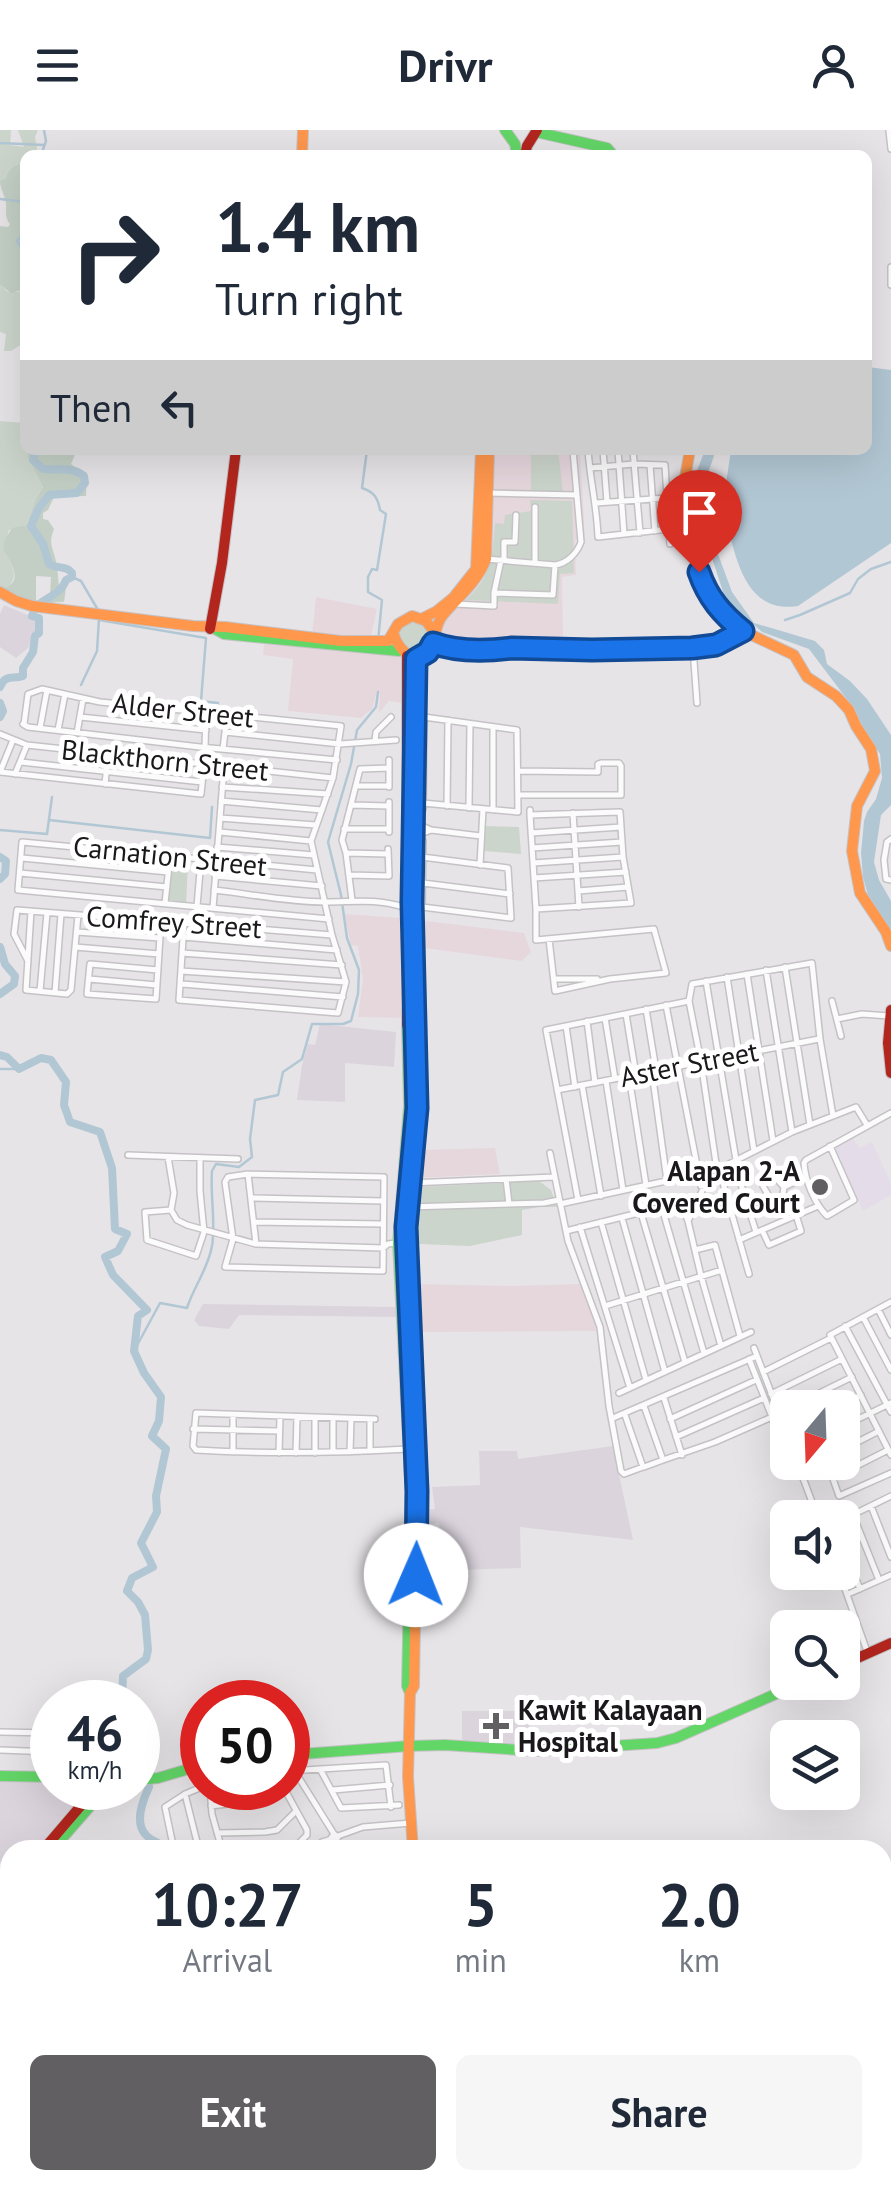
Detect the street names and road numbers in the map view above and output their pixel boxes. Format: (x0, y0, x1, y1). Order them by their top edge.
street label: Alder Street (110, 684, 256, 735)
street label: Blackthorn Street (60, 730, 271, 789)
street label: Carnation Street (71, 827, 269, 884)
street label: Comfrey Street (85, 897, 264, 946)
street label: Aster Street (617, 1032, 762, 1095)

